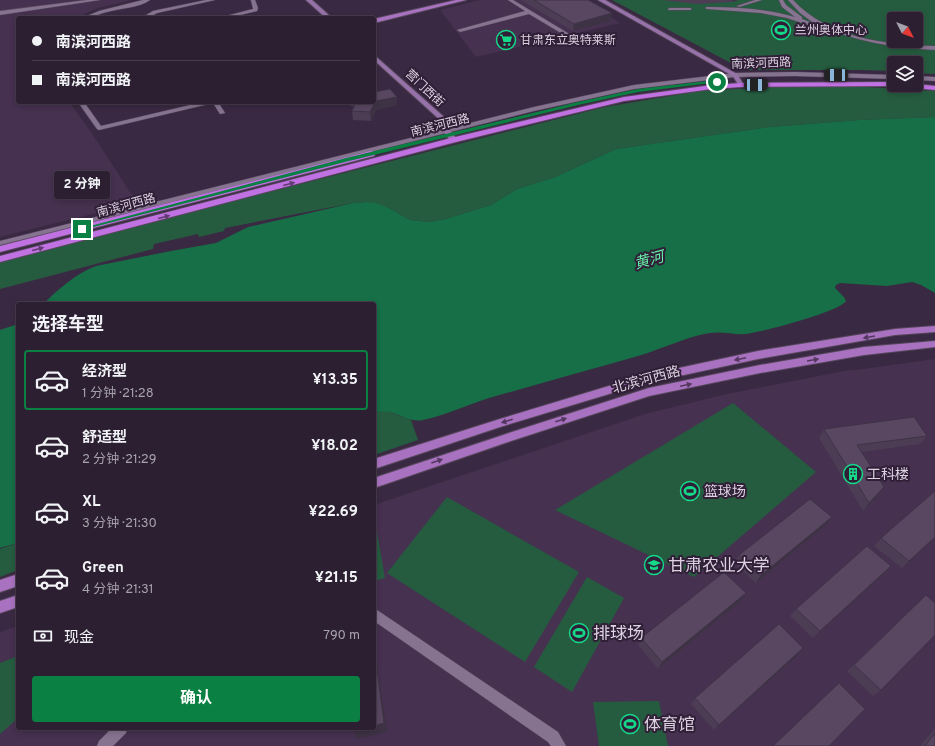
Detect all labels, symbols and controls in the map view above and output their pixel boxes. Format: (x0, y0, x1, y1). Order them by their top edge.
north arrow (887, 12, 923, 48)
map controls (887, 12, 923, 92)
sports icon: 兰州奥体中心 (770, 19, 792, 41)
place label: 兰州奥体中心 (795, 23, 867, 39)
supermarket icon: 甘肃东立奥特莱斯 (495, 29, 517, 51)
place label: 甘肃东立奥特莱斯 (520, 33, 616, 49)
text: 南滨河西路 (56, 34, 131, 53)
street label: 南滨河西路 (731, 55, 791, 73)
button: layers (887, 56, 923, 92)
street label: 营门西街 (401, 67, 447, 111)
car (824, 69, 848, 81)
text: 南滨河西路 (56, 72, 131, 91)
route start (708, 73, 726, 91)
car (744, 79, 768, 91)
street label: 南滨河西路 (409, 111, 471, 141)
callout: 2 分钟 (54, 171, 110, 199)
text: 2 分钟 (63, 177, 101, 193)
one-way arrow (284, 181, 296, 187)
street label: 南滨河西路 (95, 190, 157, 221)
one-way arrow (157, 213, 170, 219)
route end (73, 220, 91, 238)
one-way arrow (32, 246, 44, 252)
water label: 黄河 (632, 248, 669, 275)
text: 选择车型 (32, 314, 104, 337)
one-way arrow (862, 334, 875, 340)
one-way arrow (734, 357, 747, 363)
one-way arrow (807, 357, 819, 363)
icon: car (34, 362, 70, 398)
street label: 北滨河西路 (610, 362, 682, 398)
text: 经济型 (82, 363, 127, 382)
text: ¥13.35 (312, 371, 358, 390)
one-way arrow (680, 381, 692, 387)
text: 1 分钟 · 21:28 (82, 386, 154, 402)
one-way arrow (555, 417, 567, 423)
one-way arrow (500, 418, 512, 424)
icon: car (34, 428, 70, 464)
text: 舒适型 (82, 429, 127, 448)
text: ¥18.02 (311, 437, 358, 456)
text: 2 分钟 · 21:29 (82, 452, 157, 468)
one-way arrow (432, 458, 444, 464)
building icon: 工科楼 (842, 463, 864, 485)
place label: 工科楼 (867, 467, 909, 484)
sports icon: 篮球场 (679, 480, 701, 502)
place label: 篮球场 (704, 484, 746, 501)
text: XL (82, 493, 100, 512)
icon: car (34, 494, 70, 530)
text: ¥22.69 (308, 503, 358, 522)
text: 3 分钟 · 21:30 (82, 516, 157, 532)
school or university icon: 甘肃农业大学 (643, 554, 665, 576)
place label: 甘肃农业大学 (668, 556, 770, 578)
text: Green (82, 559, 124, 578)
icon: car (34, 560, 70, 596)
text: ¥21.15 (315, 569, 358, 588)
text: 4 分钟 · 21:31 (82, 582, 154, 598)
sports icon: 排球场 (568, 622, 590, 644)
place label: 排球场 (593, 624, 644, 646)
icon: cash (32, 625, 54, 647)
text: 790 m (323, 628, 360, 644)
text: 现金 (64, 629, 94, 648)
button: 确认 (32, 676, 360, 722)
sports icon: 体育馆 (619, 713, 641, 735)
place label: 体育馆 (644, 715, 695, 737)

